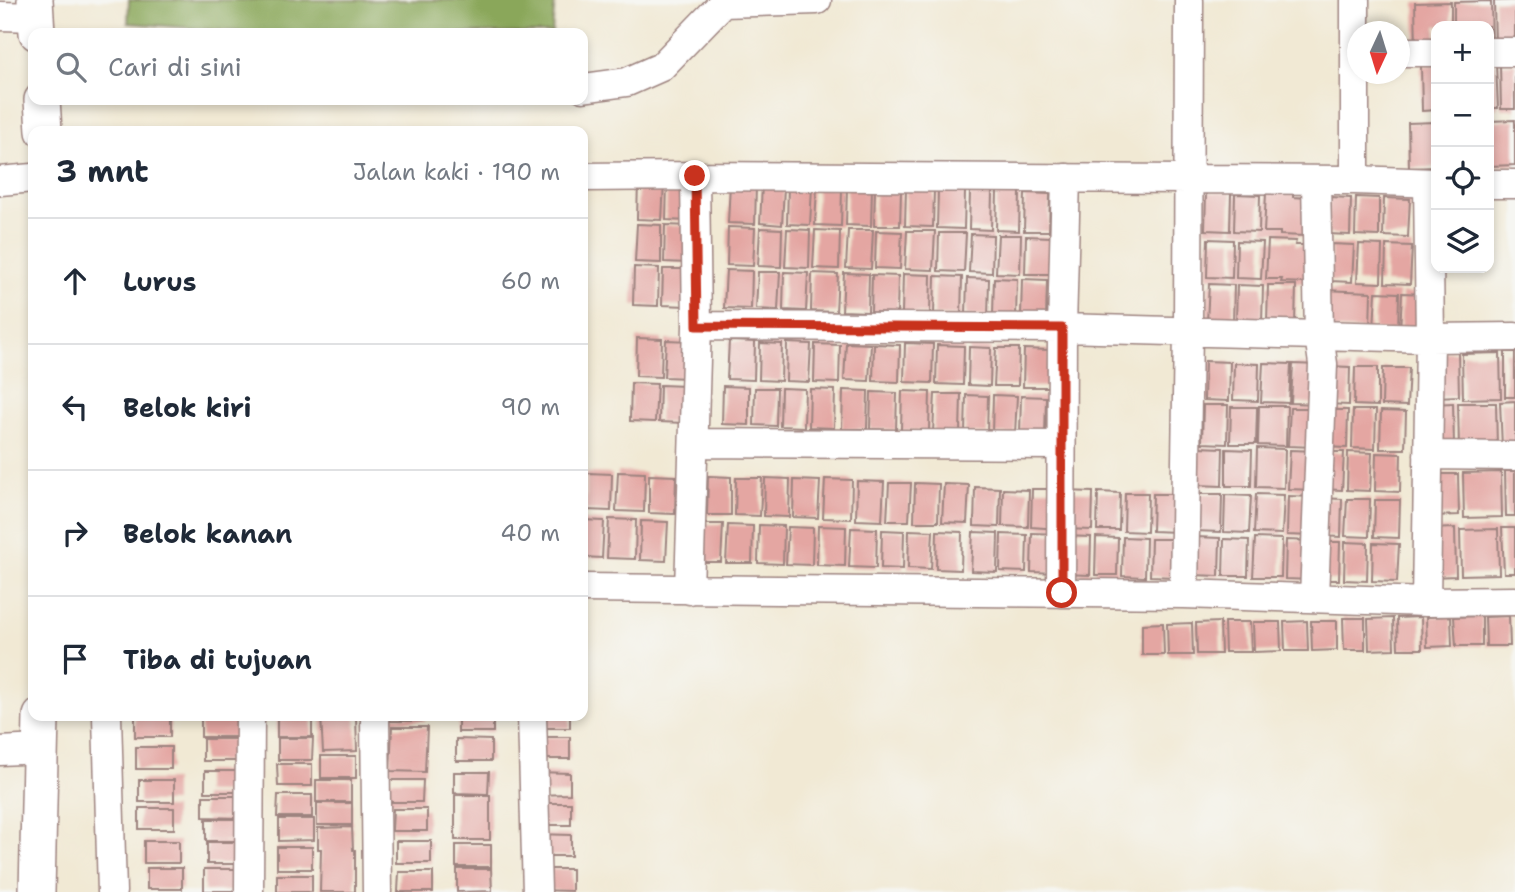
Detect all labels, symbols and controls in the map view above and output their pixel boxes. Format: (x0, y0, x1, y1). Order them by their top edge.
north arrow (1347, 21, 1410, 84)
map controls (1431, 21, 1494, 273)
button: + (1431, 21, 1494, 84)
search box (28, 28, 588, 105)
icon: search (52, 48, 90, 86)
text: Cari di sini (108, 49, 242, 84)
button: − (1431, 84, 1494, 147)
button: locate (1431, 147, 1494, 210)
text: 3 mnt (56, 151, 149, 192)
text: Jalan kaki · 190 m (353, 157, 560, 187)
route end (679, 160, 710, 191)
button: layers (1431, 210, 1494, 273)
icon: ahead (56, 262, 94, 300)
text: Lurus (123, 264, 196, 299)
text: 60 m (501, 266, 560, 296)
icon: left (56, 388, 94, 426)
text: Belok kiri (123, 390, 252, 425)
text: 90 m (500, 392, 560, 422)
icon: right (56, 514, 94, 552)
text: Belok kanan (123, 516, 292, 551)
text: 40 m (500, 518, 560, 548)
route start (1046, 577, 1077, 608)
icon: arrive (56, 640, 94, 678)
text: Tiba di tujuan (123, 642, 312, 677)

